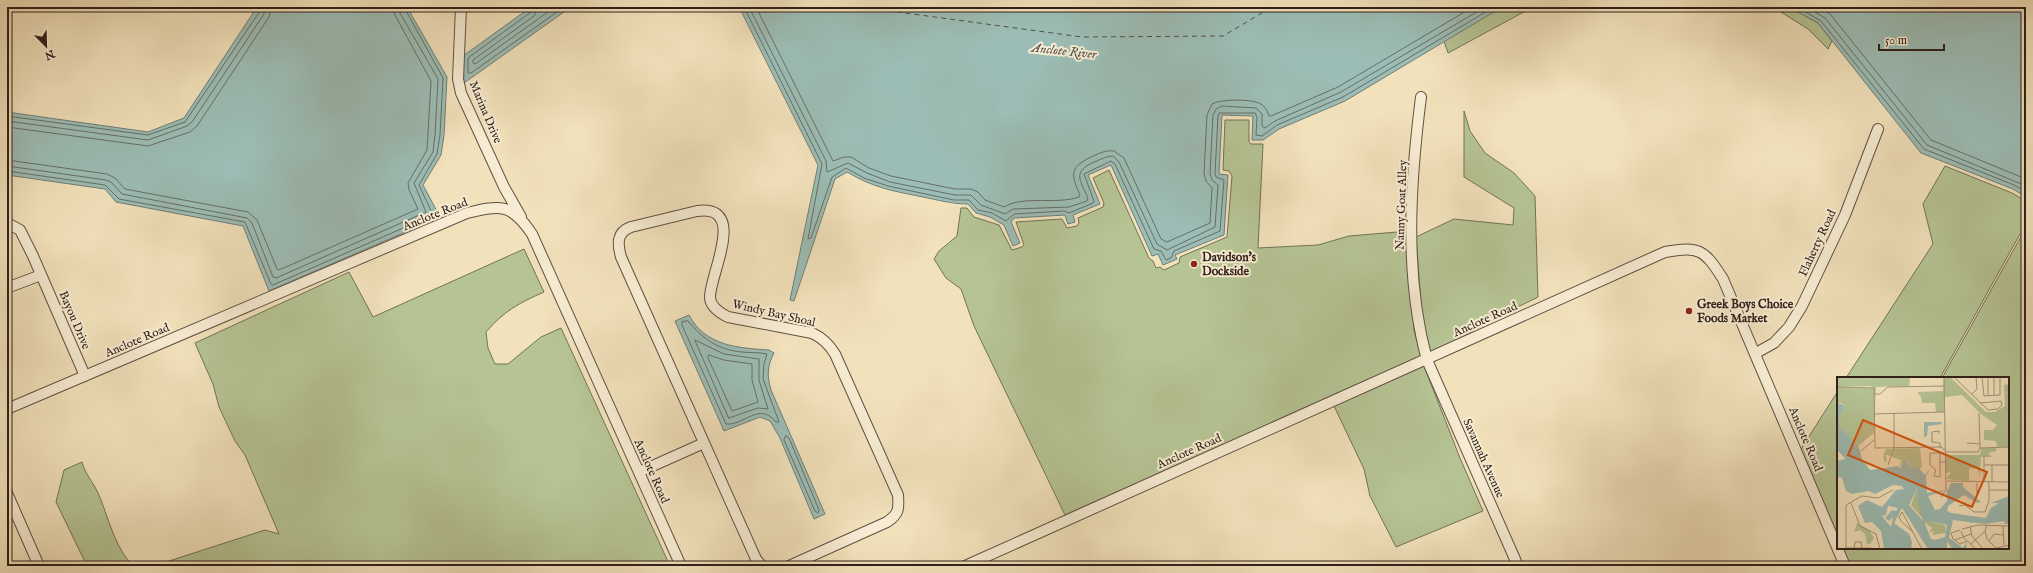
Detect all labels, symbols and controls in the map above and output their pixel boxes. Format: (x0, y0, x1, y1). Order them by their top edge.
north arrow (26, 26, 66, 66)
scale bar (1879, 26, 1944, 52)
text: 50 m (1885, 33, 1907, 48)
water label: Anclote River (1029, 39, 1098, 63)
text: N (42, 46, 58, 63)
street label: Marina Drive (466, 79, 506, 146)
street label: Nanny Goat Alley (1392, 159, 1411, 250)
street label: Anclote Road (400, 194, 470, 235)
street label: Flaherty Road (1795, 207, 1840, 279)
place label: Davidson's Dockside (1202, 250, 1257, 279)
marker: Davidson's Dockside (1189, 259, 1199, 269)
street label: Bayou Drive (56, 289, 94, 352)
street label: Windy Bay Shoal (731, 297, 818, 331)
place label: Greek Boys Choice Foods Market (1697, 297, 1794, 326)
street label: Anclote Road (1450, 298, 1520, 341)
marker: Greek Boys Choice Foods Market (1684, 306, 1694, 316)
street label: Anclote Road (102, 320, 172, 361)
inset map (1837, 377, 2009, 549)
street label: Anclote Road (1785, 404, 1826, 474)
street label: Savannah Avenue (1459, 416, 1508, 501)
street label: Anclote Road (1154, 430, 1224, 473)
street label: Anclote Road (630, 436, 673, 506)

